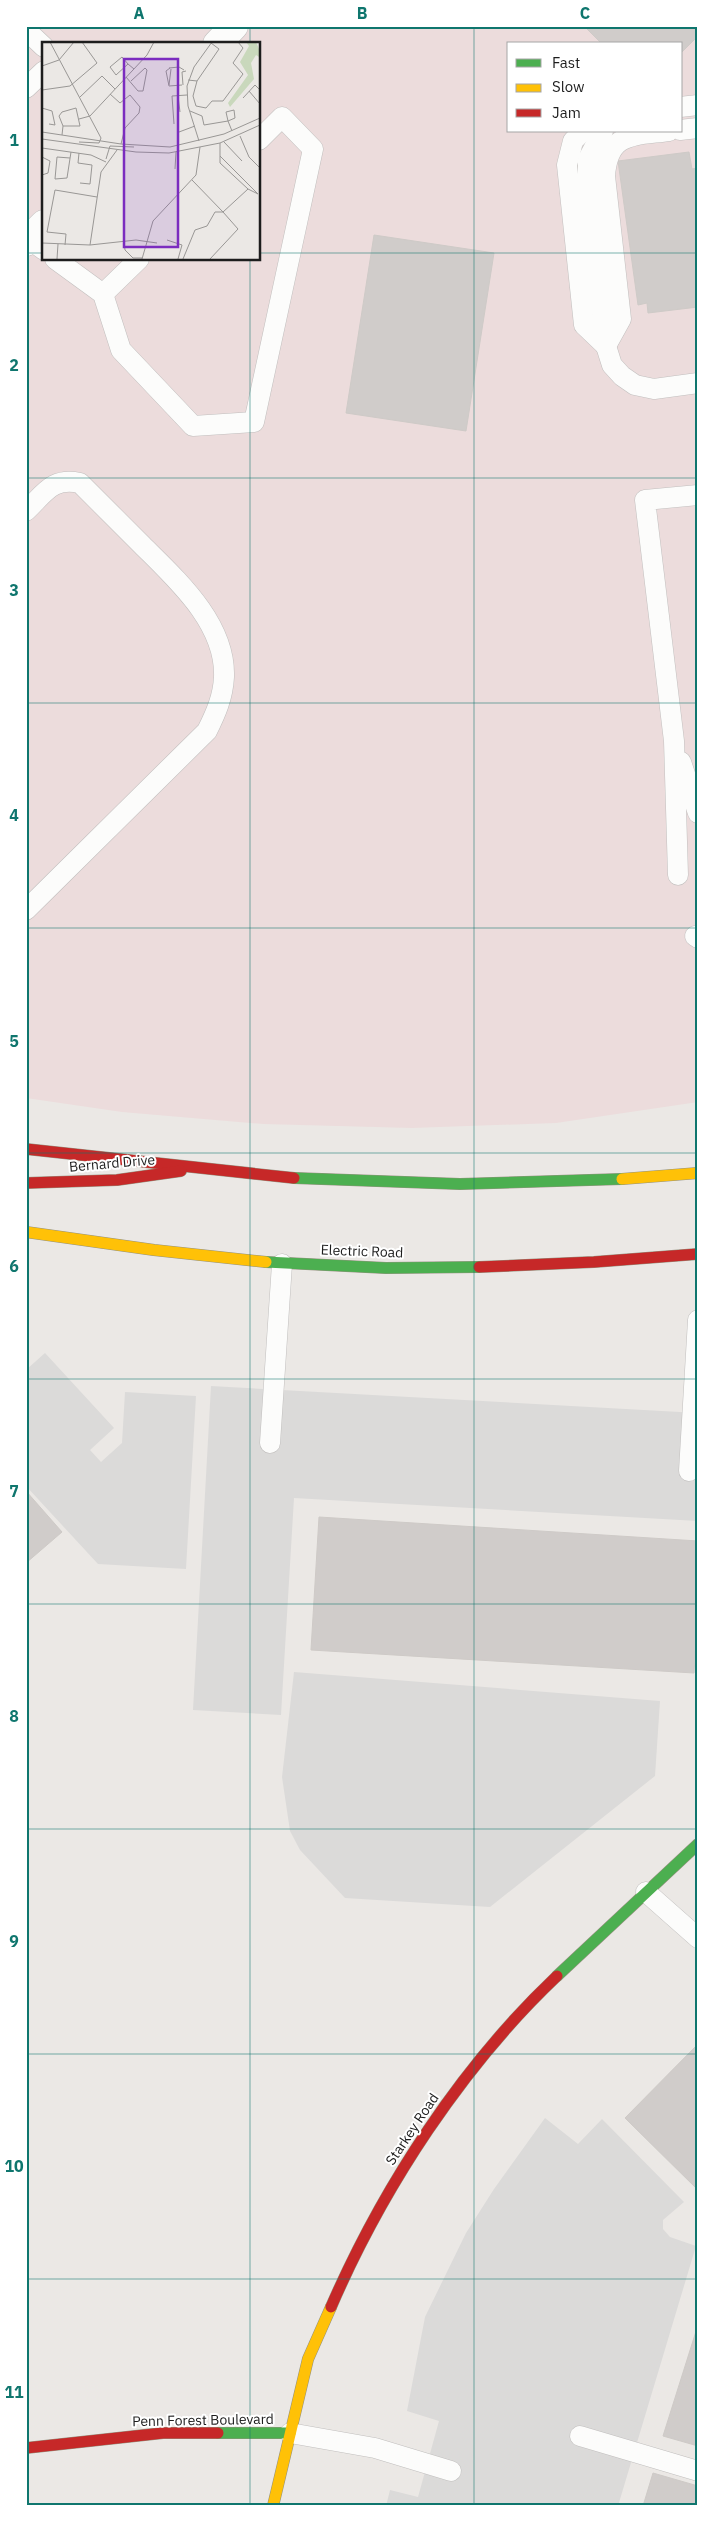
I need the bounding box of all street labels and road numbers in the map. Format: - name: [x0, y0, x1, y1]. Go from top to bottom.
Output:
- street label: Bernard Drive: [68, 1150, 156, 1176]
- street label: Electric Road: [320, 1241, 404, 1261]
- street label: Starkey Road: [381, 2090, 443, 2168]
- street label: Penn Forest Boulevard: [132, 2410, 274, 2430]

